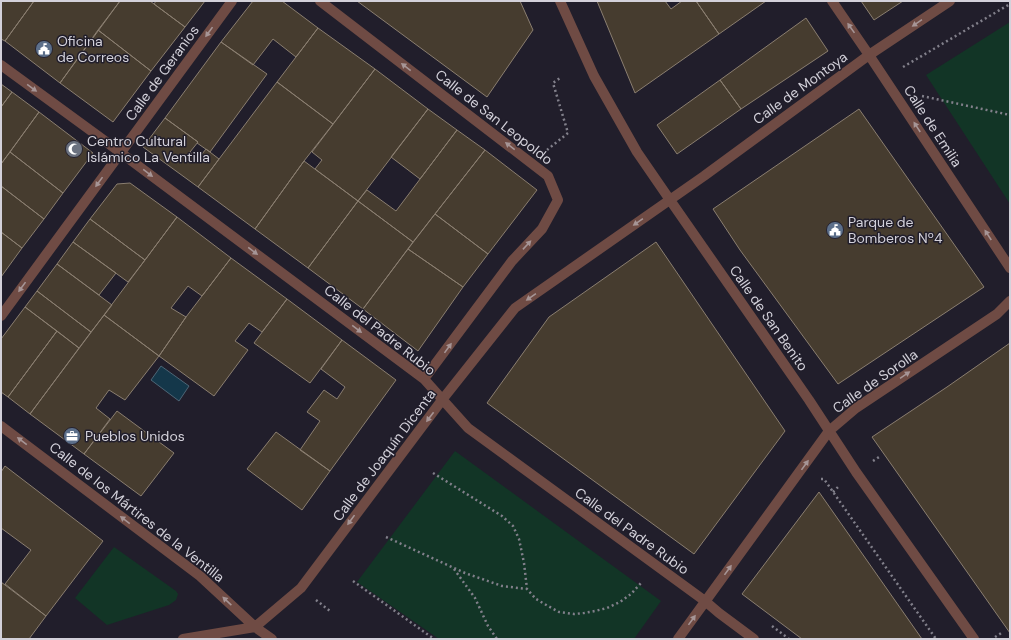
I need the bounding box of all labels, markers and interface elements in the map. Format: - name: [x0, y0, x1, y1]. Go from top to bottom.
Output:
- one-way arrow: [912, 19, 922, 27]
- street label: Calle de Geranios: [121, 22, 203, 124]
- one-way arrow: [847, 23, 855, 33]
- one-way arrow: [205, 27, 213, 38]
- place label: Oficina de Correos: [57, 32, 129, 66]
- public building icon: Oficina de Correos: [34, 39, 54, 59]
- street label: Calle de Montoya: [749, 48, 851, 128]
- one-way arrow: [401, 63, 412, 72]
- street label: Calle de San Leopoldo: [432, 66, 556, 168]
- street label: Calle de Emilia: [900, 82, 966, 170]
- one-way arrow: [27, 84, 38, 92]
- one-way arrow: [913, 121, 921, 132]
- place label: Centro Cultural Islámico La Ventilla: [87, 132, 210, 166]
- mosque icon: Centro Cultural Islámico La Ventilla: [64, 139, 84, 159]
- one-way arrow: [504, 142, 515, 151]
- one-way arrow: [143, 169, 154, 178]
- one-way arrow: [95, 177, 103, 188]
- place label: Parque de Bomberos Nº4: [848, 213, 943, 247]
- one-way arrow: [633, 218, 643, 226]
- public building icon: Parque de Bomberos Nº4: [825, 220, 845, 240]
- one-way arrow: [985, 229, 992, 241]
- one-way arrow: [522, 241, 531, 250]
- one-way arrow: [247, 247, 258, 255]
- street label: Calle de San Benito: [726, 262, 812, 374]
- street label: Calle del Padre Rubio: [321, 281, 439, 379]
- one-way arrow: [18, 282, 26, 293]
- one-way arrow: [526, 293, 536, 301]
- one-way arrow: [351, 325, 362, 333]
- one-way arrow: [443, 343, 452, 354]
- street label: Calle de Sorolla: [829, 345, 921, 417]
- one-way arrow: [900, 371, 910, 379]
- street label: Calle de Joaquín Dicenta: [328, 385, 440, 525]
- one-way arrow: [426, 411, 434, 422]
- office icon: Pueblos Unidos: [62, 426, 82, 446]
- place label: Pueblos Unidos: [85, 427, 185, 445]
- one-way arrow: [16, 437, 27, 445]
- street label: Calle de los Mártires de la Ventilla: [46, 438, 228, 586]
- one-way arrow: [801, 459, 809, 470]
- street label: Calle del Padre Rubio: [571, 484, 693, 578]
- one-way arrow: [120, 515, 131, 524]
- one-way arrow: [347, 515, 356, 526]
- one-way arrow: [724, 565, 732, 575]
- one-way arrow: [222, 596, 232, 605]
- one-way arrow: [688, 615, 696, 626]

